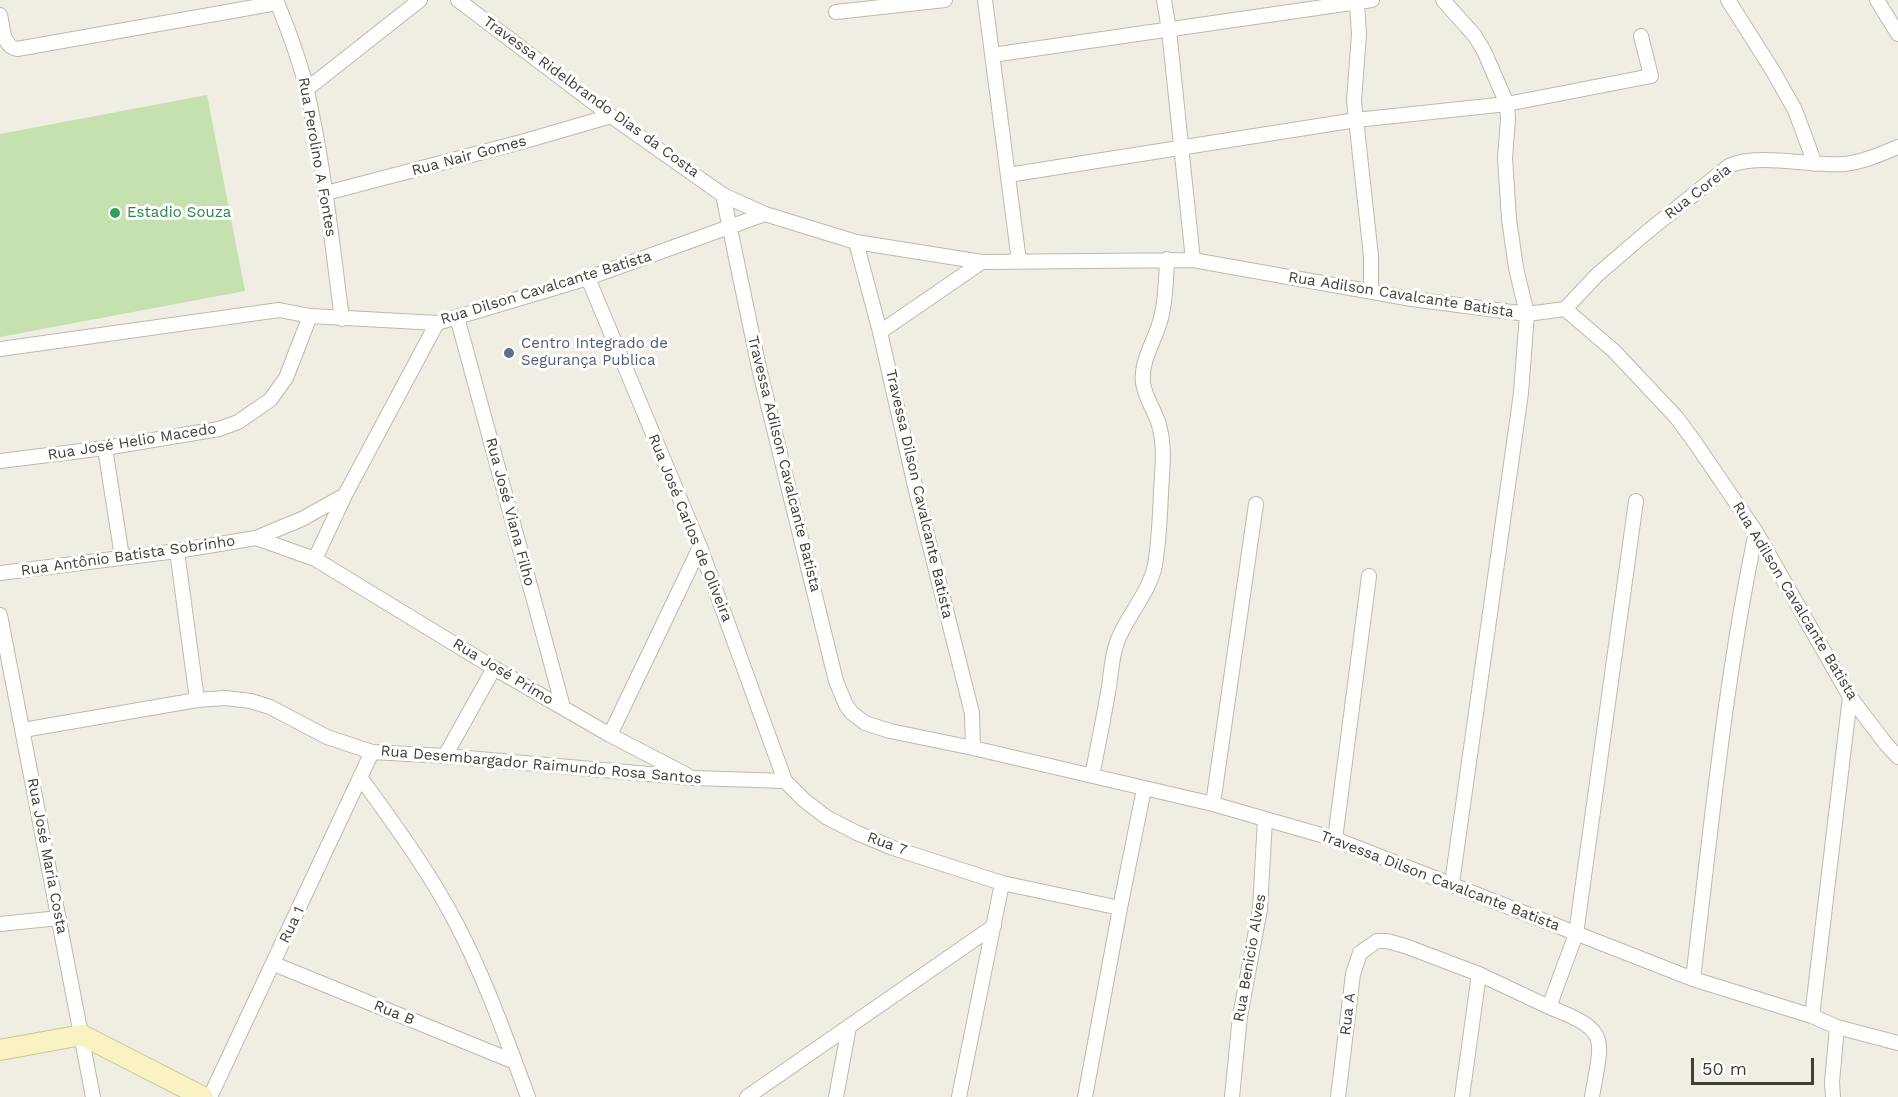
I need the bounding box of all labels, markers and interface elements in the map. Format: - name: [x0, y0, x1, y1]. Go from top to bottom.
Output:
- street label: Travessa Ridelbrando Dias da Costa: [480, 13, 702, 181]
- street label: Rua Perolino A Fontes: [294, 76, 340, 238]
- street label: Rua Nair Gomes: [410, 132, 528, 180]
- street label: Rua Coreia: [1661, 161, 1735, 223]
- place label: Estadio Souza: [127, 204, 231, 222]
- marker: Estadio Souza: [108, 206, 122, 220]
- street label: Rua Dilson Cavalcante Batista: [438, 247, 654, 329]
- street label: Rua Adilson Cavalcante Batista: [1287, 268, 1515, 322]
- street label: Travessa Adilson Cavalcante Batista: [743, 334, 825, 594]
- place label: Centro Integrado de Segurança Publica: [521, 335, 668, 370]
- marker: Centro Integrado de Segurança Publica: [502, 346, 516, 360]
- street label: Travessa Dilson Cavalcante Batista: [882, 368, 956, 620]
- street label: Rua José Helio Macedo: [46, 420, 218, 464]
- street label: Rua José Carlos de Oliveira: [644, 431, 736, 625]
- street label: Rua José Viana Filho: [482, 436, 538, 588]
- street label: Rua Adilson Cavalcante Batista: [1729, 499, 1861, 703]
- street label: Rua Antônio Batista Sobrinho: [20, 532, 236, 580]
- street label: Rua José Primo: [449, 635, 557, 709]
- street label: Rua Desembargador Raimundo Rosa Santos: [380, 742, 702, 788]
- street label: Rua José Maria Costa: [23, 776, 71, 936]
- street label: Travessa Dilson Cavalcante Batista: [1318, 827, 1562, 935]
- street label: Rua 7: [865, 829, 909, 859]
- street label: Rua Benicio Alves: [1230, 893, 1270, 1023]
- street label: Rua 1: [276, 904, 308, 946]
- street label: Rua A: [1336, 992, 1360, 1036]
- street label: Rua B: [371, 997, 417, 1029]
- scale bar: [1694, 1046, 1817, 1084]
- text: 50 m: [1702, 1058, 1747, 1079]

